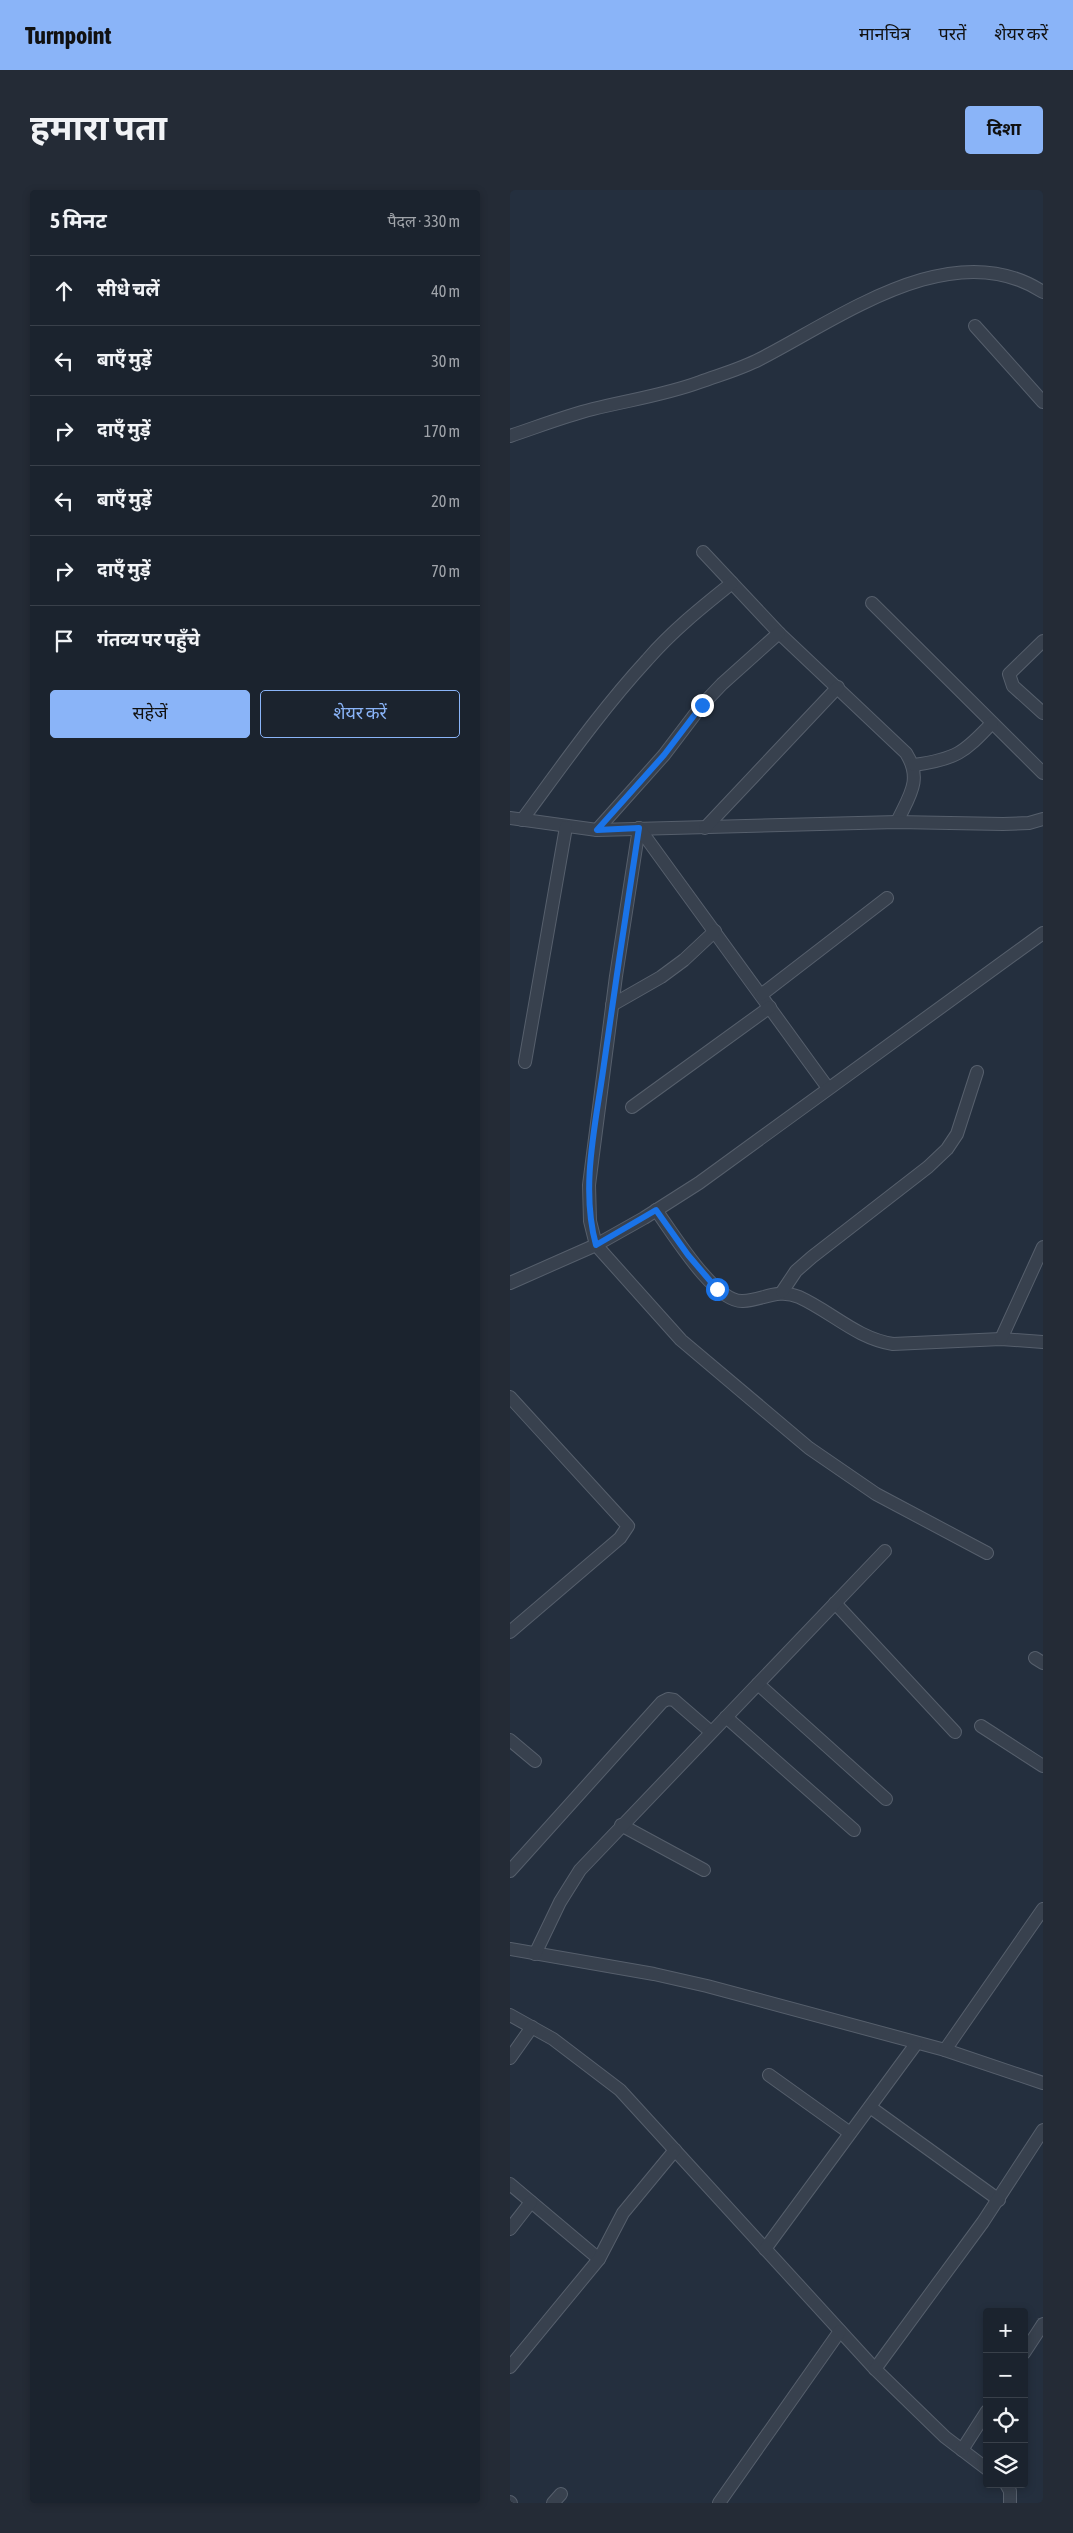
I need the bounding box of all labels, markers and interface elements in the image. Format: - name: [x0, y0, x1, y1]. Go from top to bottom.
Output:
- text: Turnpoint: [25, 22, 111, 49]
- text: मानचित्र: [859, 23, 910, 44]
- text: परतें: [938, 23, 966, 44]
- text: शेयर करें: [994, 23, 1048, 44]
- button: दिशा: [965, 106, 1043, 154]
- text: हमारा पता: [30, 107, 167, 147]
- text: 5 मिनट: [50, 208, 107, 232]
- text: पैदल · 330 m: [387, 212, 460, 230]
- icon: ahead: [50, 277, 78, 305]
- text: सीधे चलें: [97, 278, 160, 300]
- text: 40 m: [431, 282, 460, 300]
- icon: left: [50, 347, 78, 375]
- text: बाएँ मुड़ें: [97, 348, 152, 370]
- text: 30 m: [431, 352, 460, 370]
- icon: right: [50, 417, 78, 445]
- text: दाएँ मुड़ें: [97, 418, 151, 440]
- text: 170 m: [424, 422, 460, 440]
- icon: left: [50, 487, 78, 515]
- text: बाएँ मुड़ें: [97, 488, 152, 510]
- text: 20 m: [431, 492, 460, 510]
- icon: right: [50, 557, 78, 585]
- text: दाएँ मुड़ें: [97, 558, 151, 580]
- text: 70 m: [431, 562, 460, 580]
- icon: arrive: [50, 627, 78, 655]
- text: गंतव्य पर पहुँचे: [97, 628, 200, 650]
- button: सहेजें: [50, 690, 250, 738]
- button: शेयर करें: [260, 690, 460, 738]
- route end: [691, 694, 714, 717]
- route start: [706, 1278, 729, 1301]
- map controls: [983, 2308, 1028, 2488]
- button: +: [983, 2308, 1028, 2353]
- button: −: [983, 2353, 1028, 2398]
- button: locate: [983, 2398, 1028, 2443]
- button: layers: [983, 2443, 1028, 2488]

